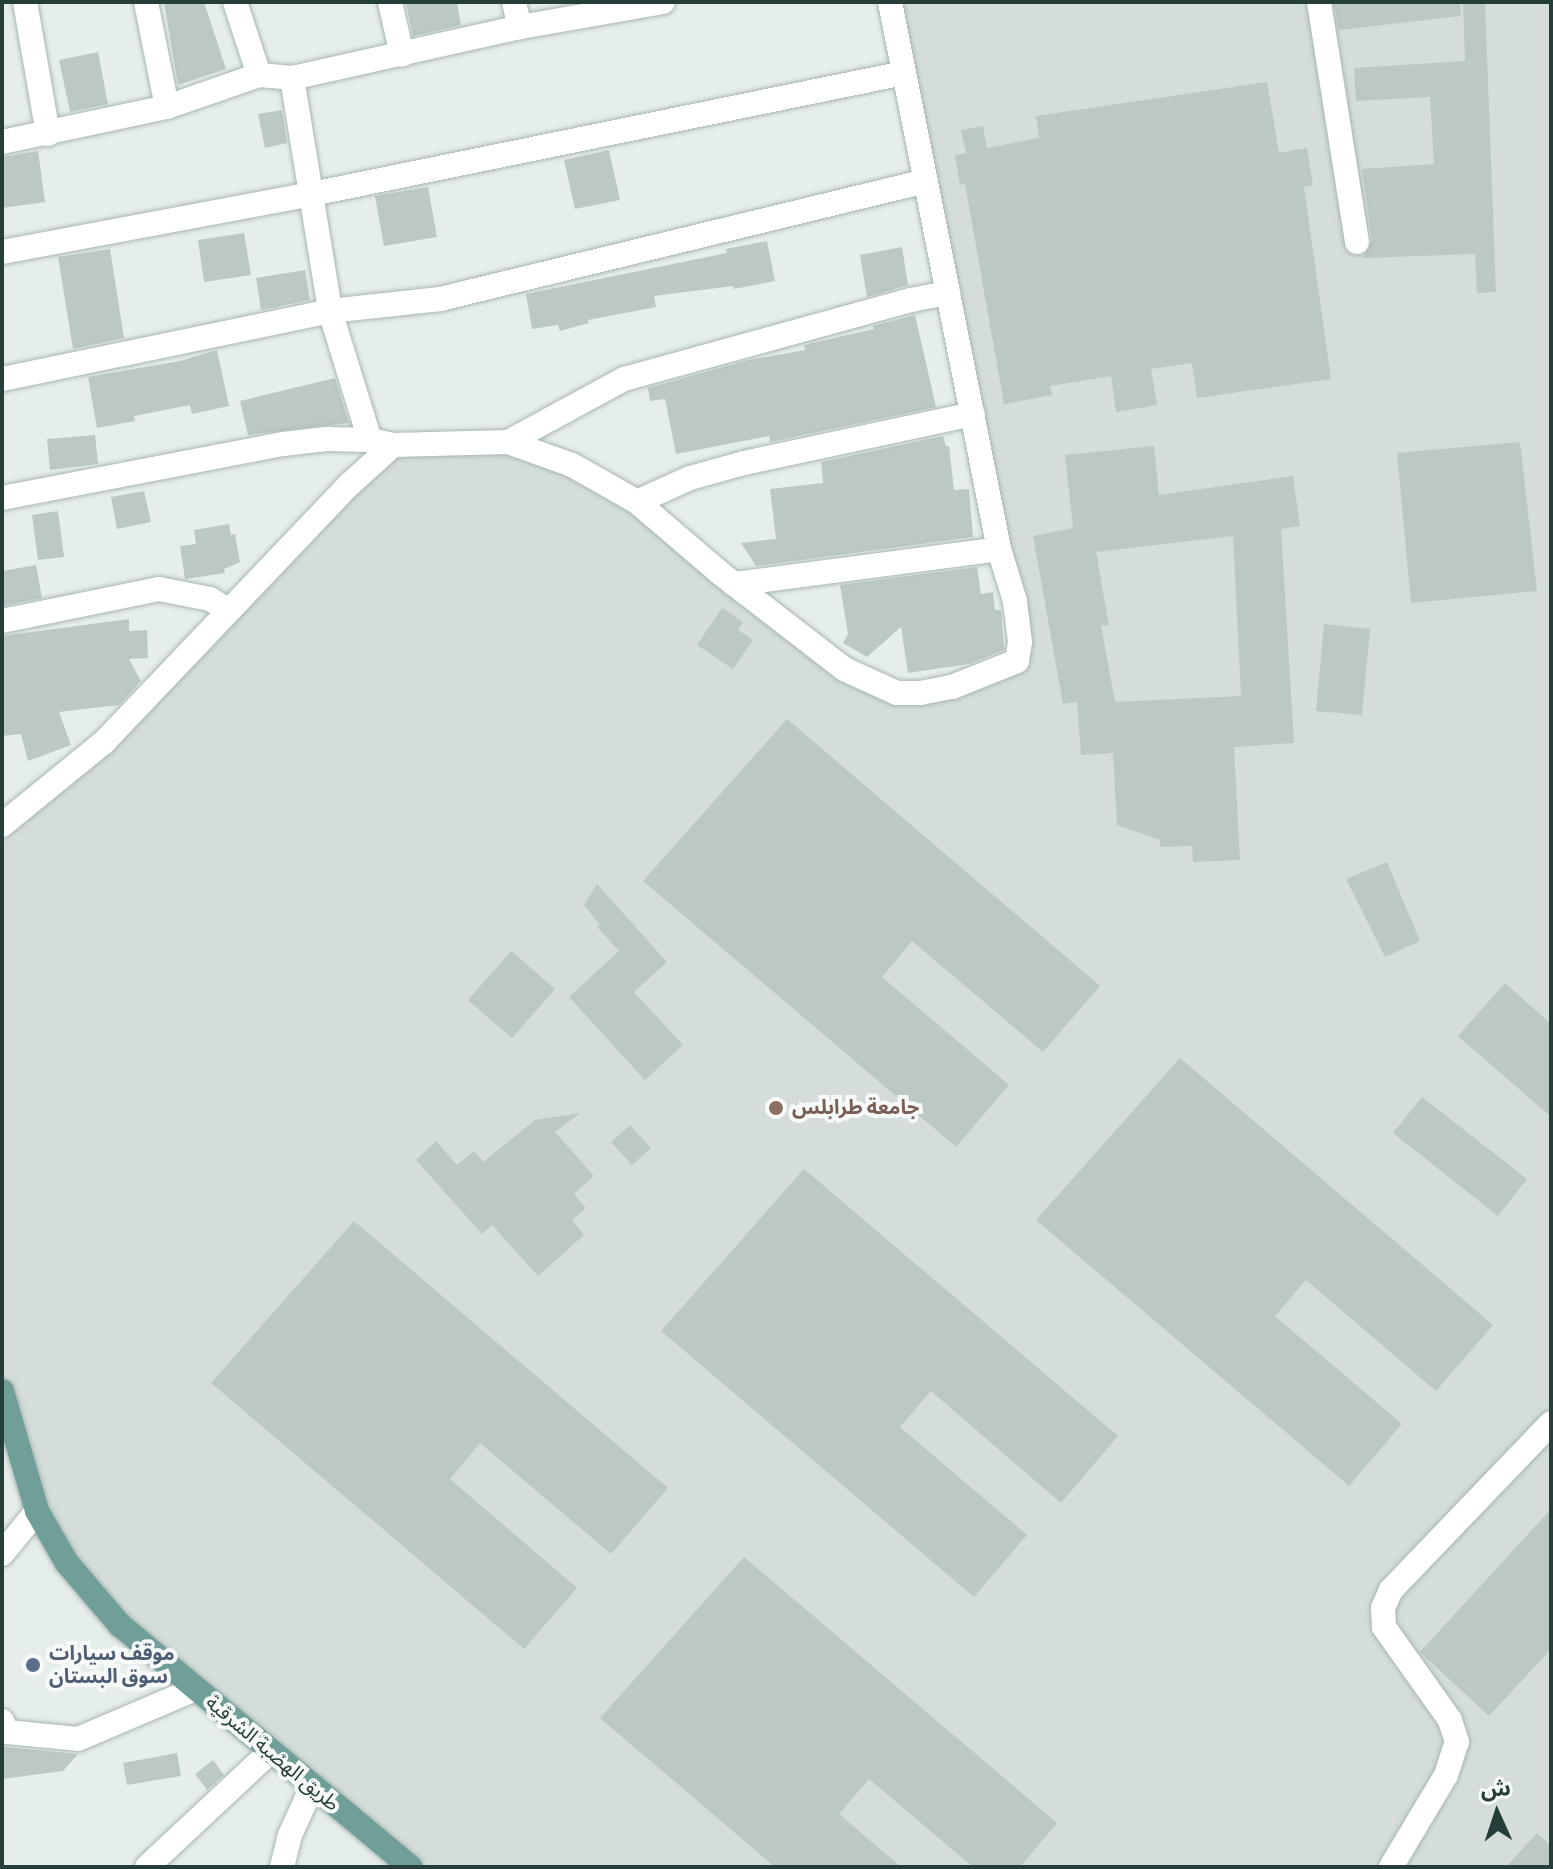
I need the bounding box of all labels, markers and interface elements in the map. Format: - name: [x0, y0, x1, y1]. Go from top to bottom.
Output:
- place label: جامعة طرابلس: [792, 1096, 919, 1120]
- marker: جامعة طرابلس: [767, 1099, 785, 1117]
- place label: موقف سيارات سوق البستان: [49, 1642, 175, 1689]
- marker: موقف سيارات سوق البستان: [24, 1656, 42, 1674]
- street label: طريق الهضبة الشرقية: [200, 1691, 344, 1817]
- text: ش: [1480, 1772, 1512, 1806]
- north arrow: [1457, 1773, 1537, 1853]

